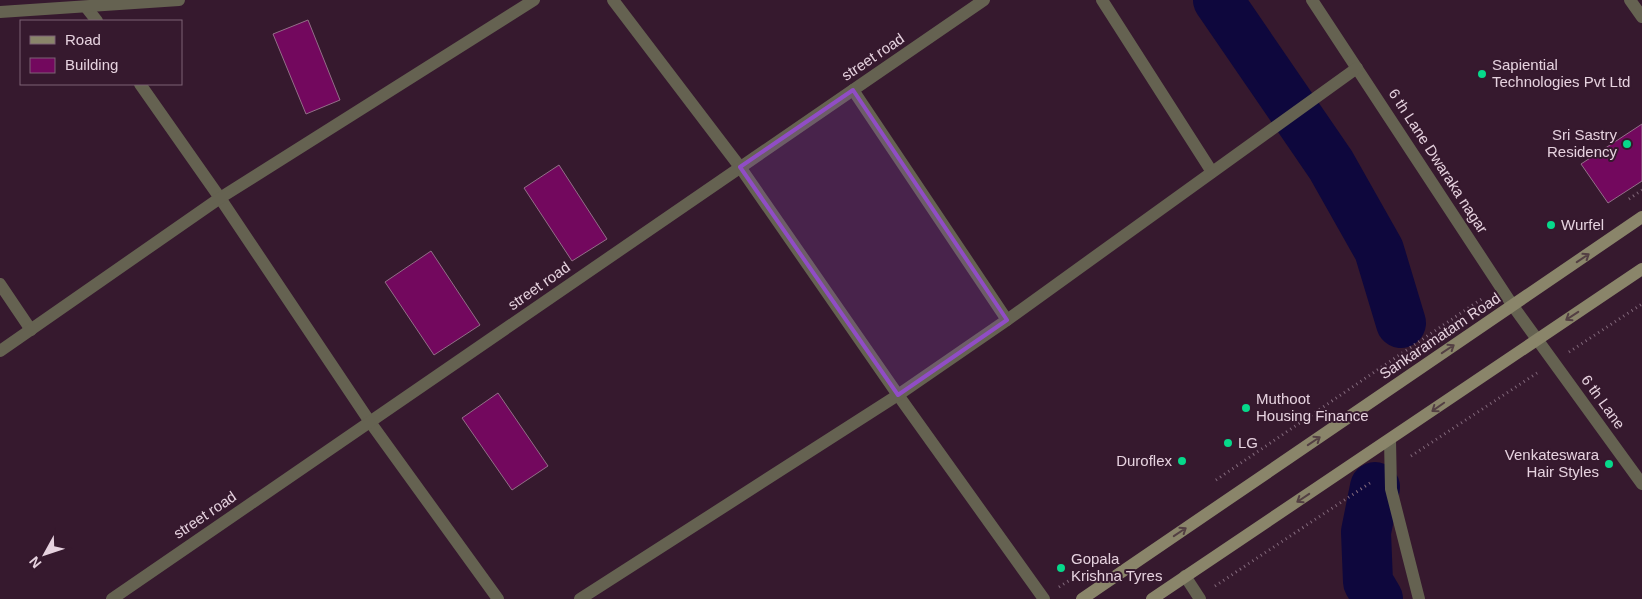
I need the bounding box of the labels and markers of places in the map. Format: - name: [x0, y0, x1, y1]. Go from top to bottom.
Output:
- place label: Sapiential Technologies Pvt Ltd: [1492, 56, 1630, 90]
- marker: Sapiential Technologies Pvt Ltd: [1476, 68, 1488, 80]
- place label: Sri Sastry Residency: [1547, 126, 1617, 160]
- marker: Sri Sastry Residency: [1621, 138, 1633, 150]
- place label: Wurfel: [1561, 216, 1604, 233]
- marker: Wurfel: [1545, 219, 1557, 231]
- place label: Muthoot Housing Finance: [1256, 390, 1369, 424]
- marker: Muthoot Housing Finance: [1240, 402, 1252, 414]
- place label: LG: [1238, 434, 1258, 451]
- marker: LG: [1222, 437, 1234, 449]
- place label: Venkateswara Hair Styles: [1505, 446, 1600, 480]
- place label: Duroflex: [1116, 452, 1172, 469]
- marker: Duroflex: [1176, 455, 1188, 467]
- marker: Venkateswara Hair Styles: [1603, 458, 1615, 470]
- place label: Gopala Krishna Tyres: [1071, 550, 1162, 584]
- marker: Gopala Krishna Tyres: [1055, 562, 1067, 574]

